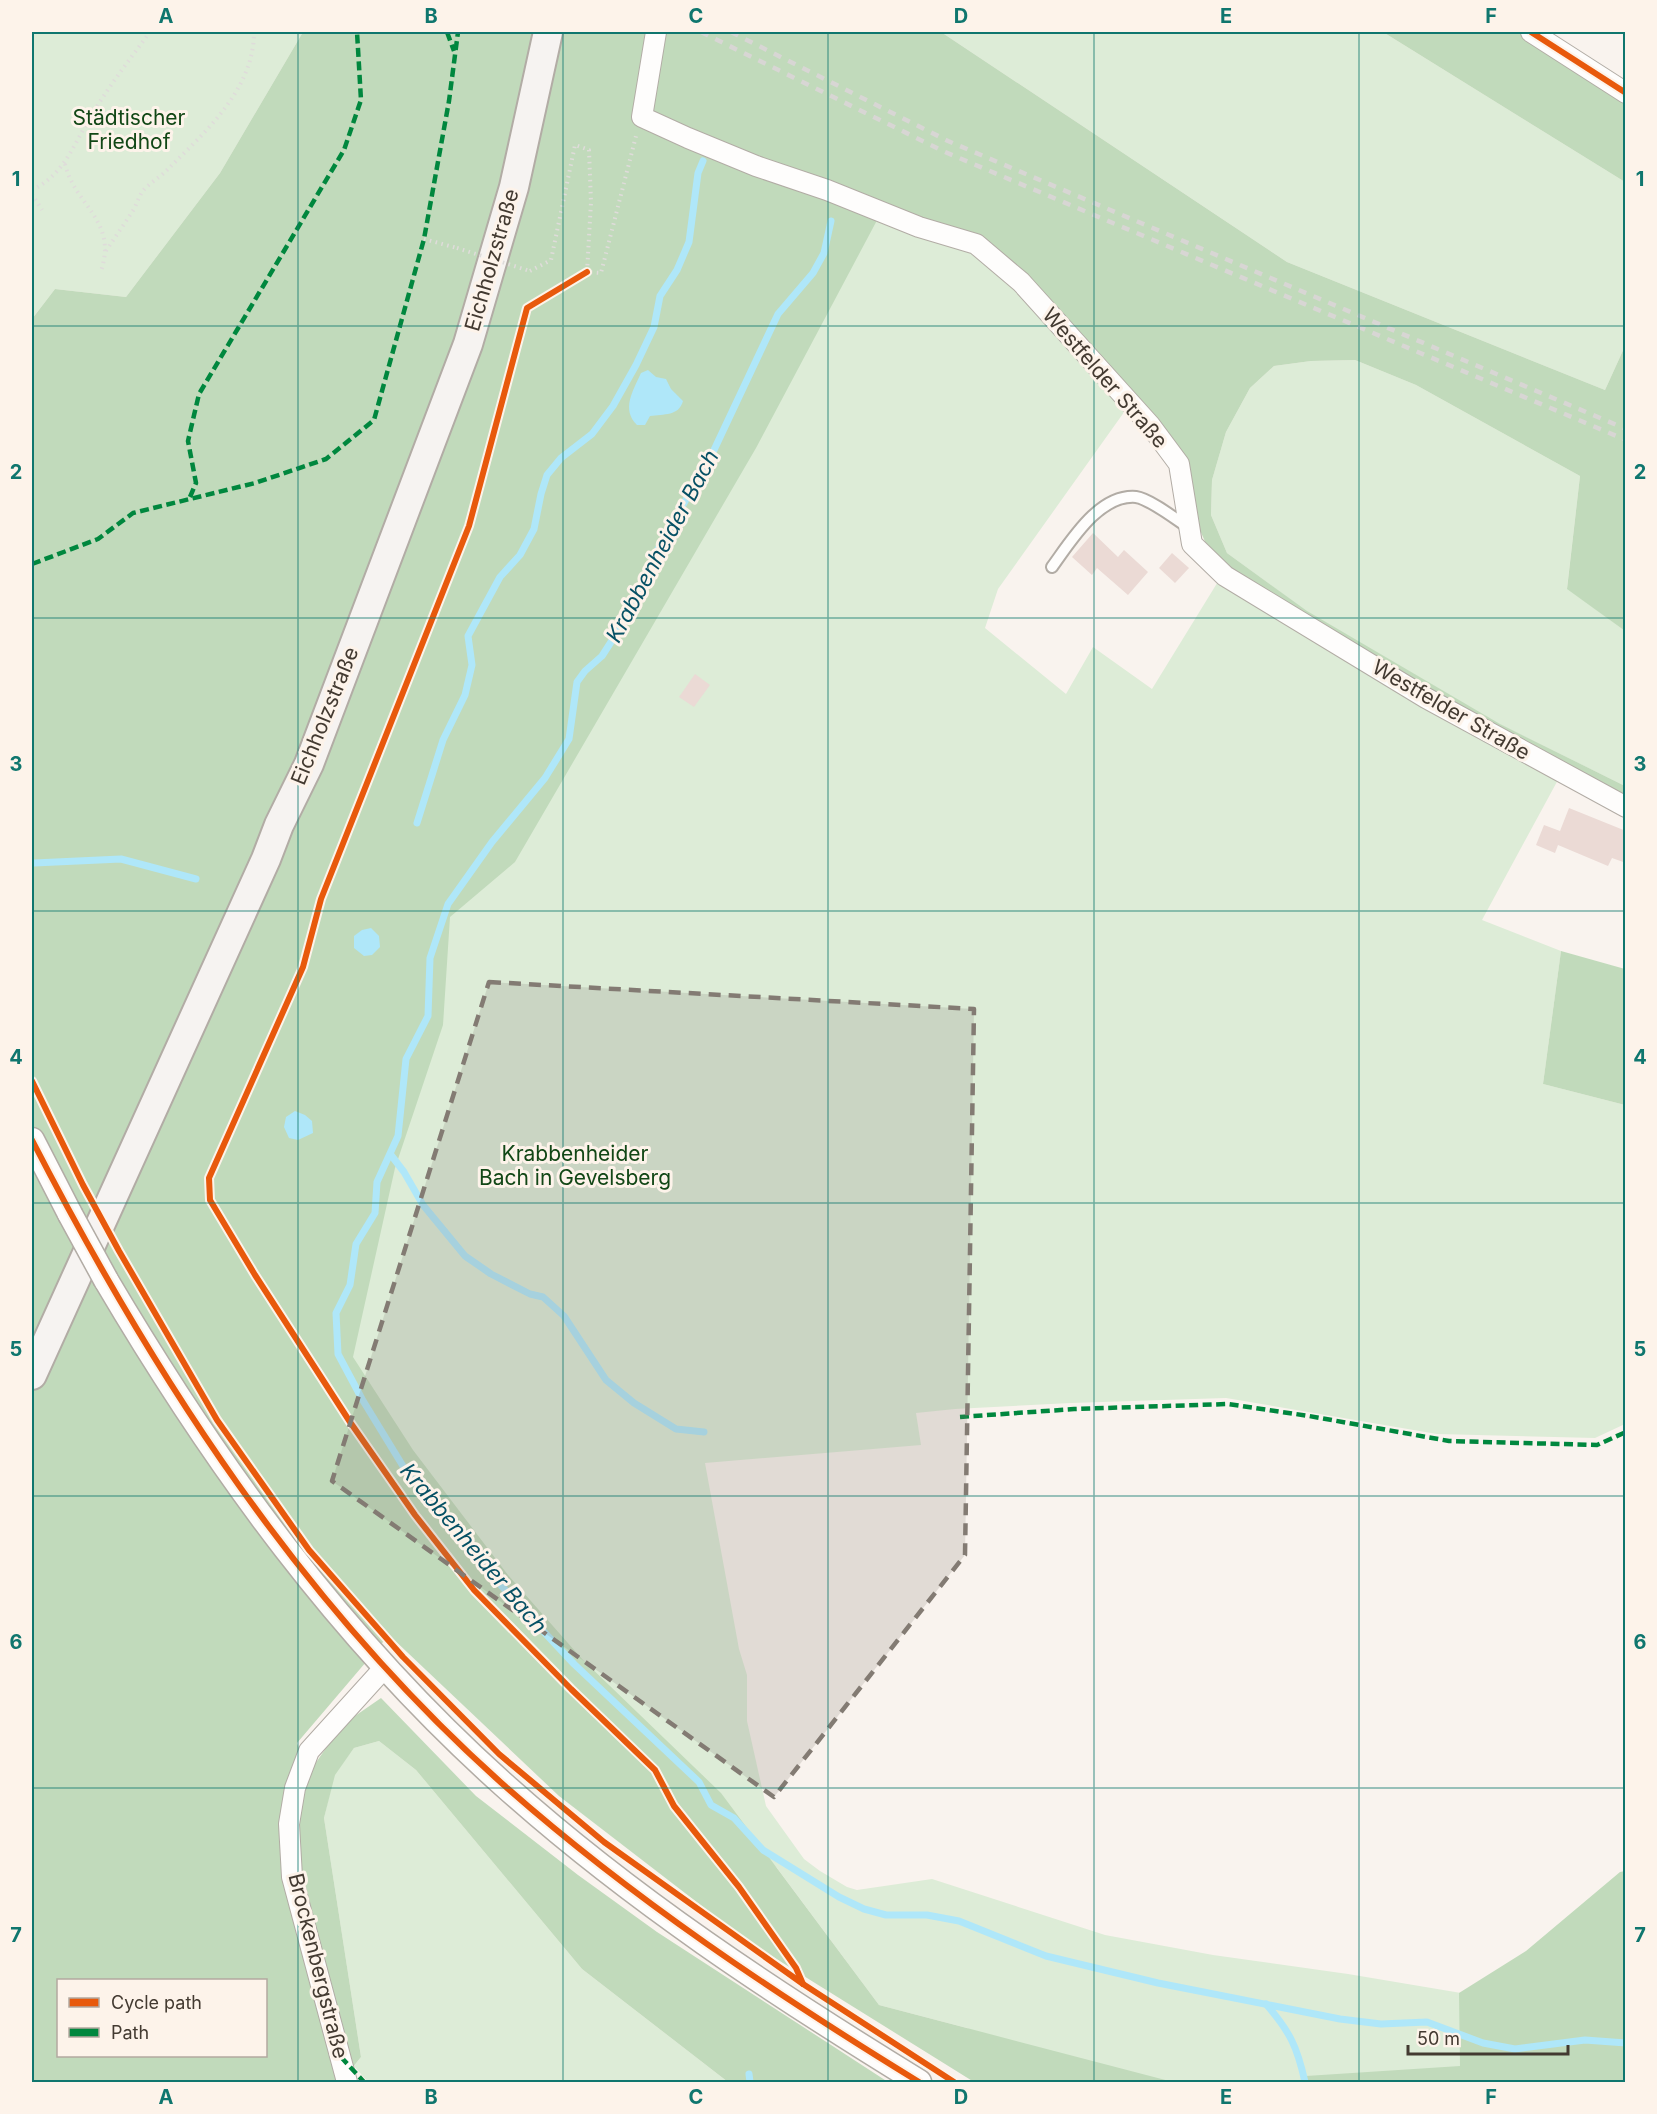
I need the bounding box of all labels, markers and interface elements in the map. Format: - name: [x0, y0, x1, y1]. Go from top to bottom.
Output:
- text: A: [159, 4, 174, 28]
- text: B: [424, 4, 438, 28]
- text: C: [689, 4, 703, 28]
- text: D: [954, 4, 968, 28]
- text: E: [1220, 4, 1232, 28]
- text: F: [1485, 4, 1497, 28]
- park label: Städtischer Friedhof: [72, 105, 186, 154]
- text: 1: [12, 167, 20, 191]
- text: 1: [1636, 167, 1644, 191]
- street label: Eichholzstraße: [459, 186, 524, 334]
- street label: Westfelder Straße: [1038, 302, 1173, 453]
- water label: Krabbenheider Bach: [600, 445, 724, 647]
- text: 2: [10, 460, 22, 484]
- text: 2: [1634, 460, 1646, 484]
- street label: Eichholzstraße: [285, 643, 364, 788]
- street label: Westfelder Straße: [1368, 654, 1535, 765]
- text: 3: [10, 752, 22, 776]
- text: 3: [1634, 752, 1646, 776]
- text: 4: [9, 1045, 23, 1069]
- text: 4: [1633, 1045, 1647, 1069]
- park label: Krabbenheider Bach in Gevelsberg: [479, 1141, 671, 1190]
- text: 5: [10, 1337, 22, 1361]
- text: 5: [1634, 1337, 1646, 1361]
- water label: Krabbenheider Bach: [395, 1458, 553, 1638]
- text: 6: [10, 1630, 23, 1654]
- text: 6: [1634, 1630, 1647, 1654]
- street label: Brockenbergstraße: [283, 1871, 354, 2061]
- text: 7: [10, 1923, 22, 1947]
- text: 7: [1634, 1923, 1646, 1947]
- legend: [57, 1979, 267, 2057]
- text: Cycle path: [111, 1992, 202, 2013]
- scale bar: [1408, 2018, 1568, 2056]
- text: Path: [111, 2022, 149, 2043]
- text: 50 m: [1417, 2028, 1460, 2049]
- text: A: [159, 2085, 174, 2109]
- text: B: [424, 2085, 438, 2109]
- text: C: [689, 2085, 703, 2109]
- text: D: [954, 2085, 968, 2109]
- text: E: [1220, 2085, 1232, 2109]
- text: F: [1485, 2085, 1497, 2109]

